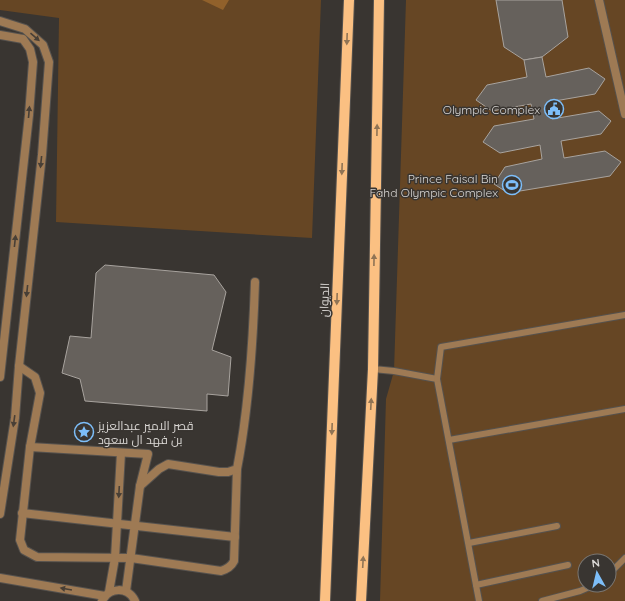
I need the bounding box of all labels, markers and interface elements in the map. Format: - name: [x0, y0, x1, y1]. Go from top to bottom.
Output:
- one-way arrow: [29, 33, 40, 42]
- one-way arrow: [344, 33, 351, 45]
- public building icon: Olympic Complex: [543, 98, 565, 120]
- place label: Olympic Complex: [443, 102, 540, 117]
- one-way arrow: [25, 106, 32, 118]
- one-way arrow: [373, 124, 380, 136]
- one-way arrow: [38, 156, 44, 168]
- one-way arrow: [339, 163, 346, 175]
- place label: Prince Faisal Bin Fahd Olympic Complex: [370, 171, 498, 200]
- sports icon: Prince Faisal Bin Fahd Olympic Complex: [501, 174, 523, 196]
- one-way arrow: [12, 235, 18, 247]
- one-way arrow: [371, 254, 378, 266]
- street label: الديوان: [316, 283, 332, 317]
- one-way arrow: [24, 285, 30, 297]
- one-way arrow: [334, 293, 341, 305]
- one-way arrow: [368, 397, 374, 410]
- one-way arrow: [11, 415, 17, 427]
- place label: قصر الامير عبدالعزيز بن فهد ال سعود: [97, 418, 194, 447]
- place icon: قصر الامير عبدالعزيز بن فهد ال سعود: [73, 421, 95, 443]
- one-way arrow: [329, 423, 335, 436]
- one-way arrow: [116, 486, 122, 499]
- north arrow: [577, 553, 617, 593]
- one-way arrow: [360, 555, 366, 568]
- text: N: [591, 556, 601, 571]
- one-way arrow: [60, 586, 72, 592]

